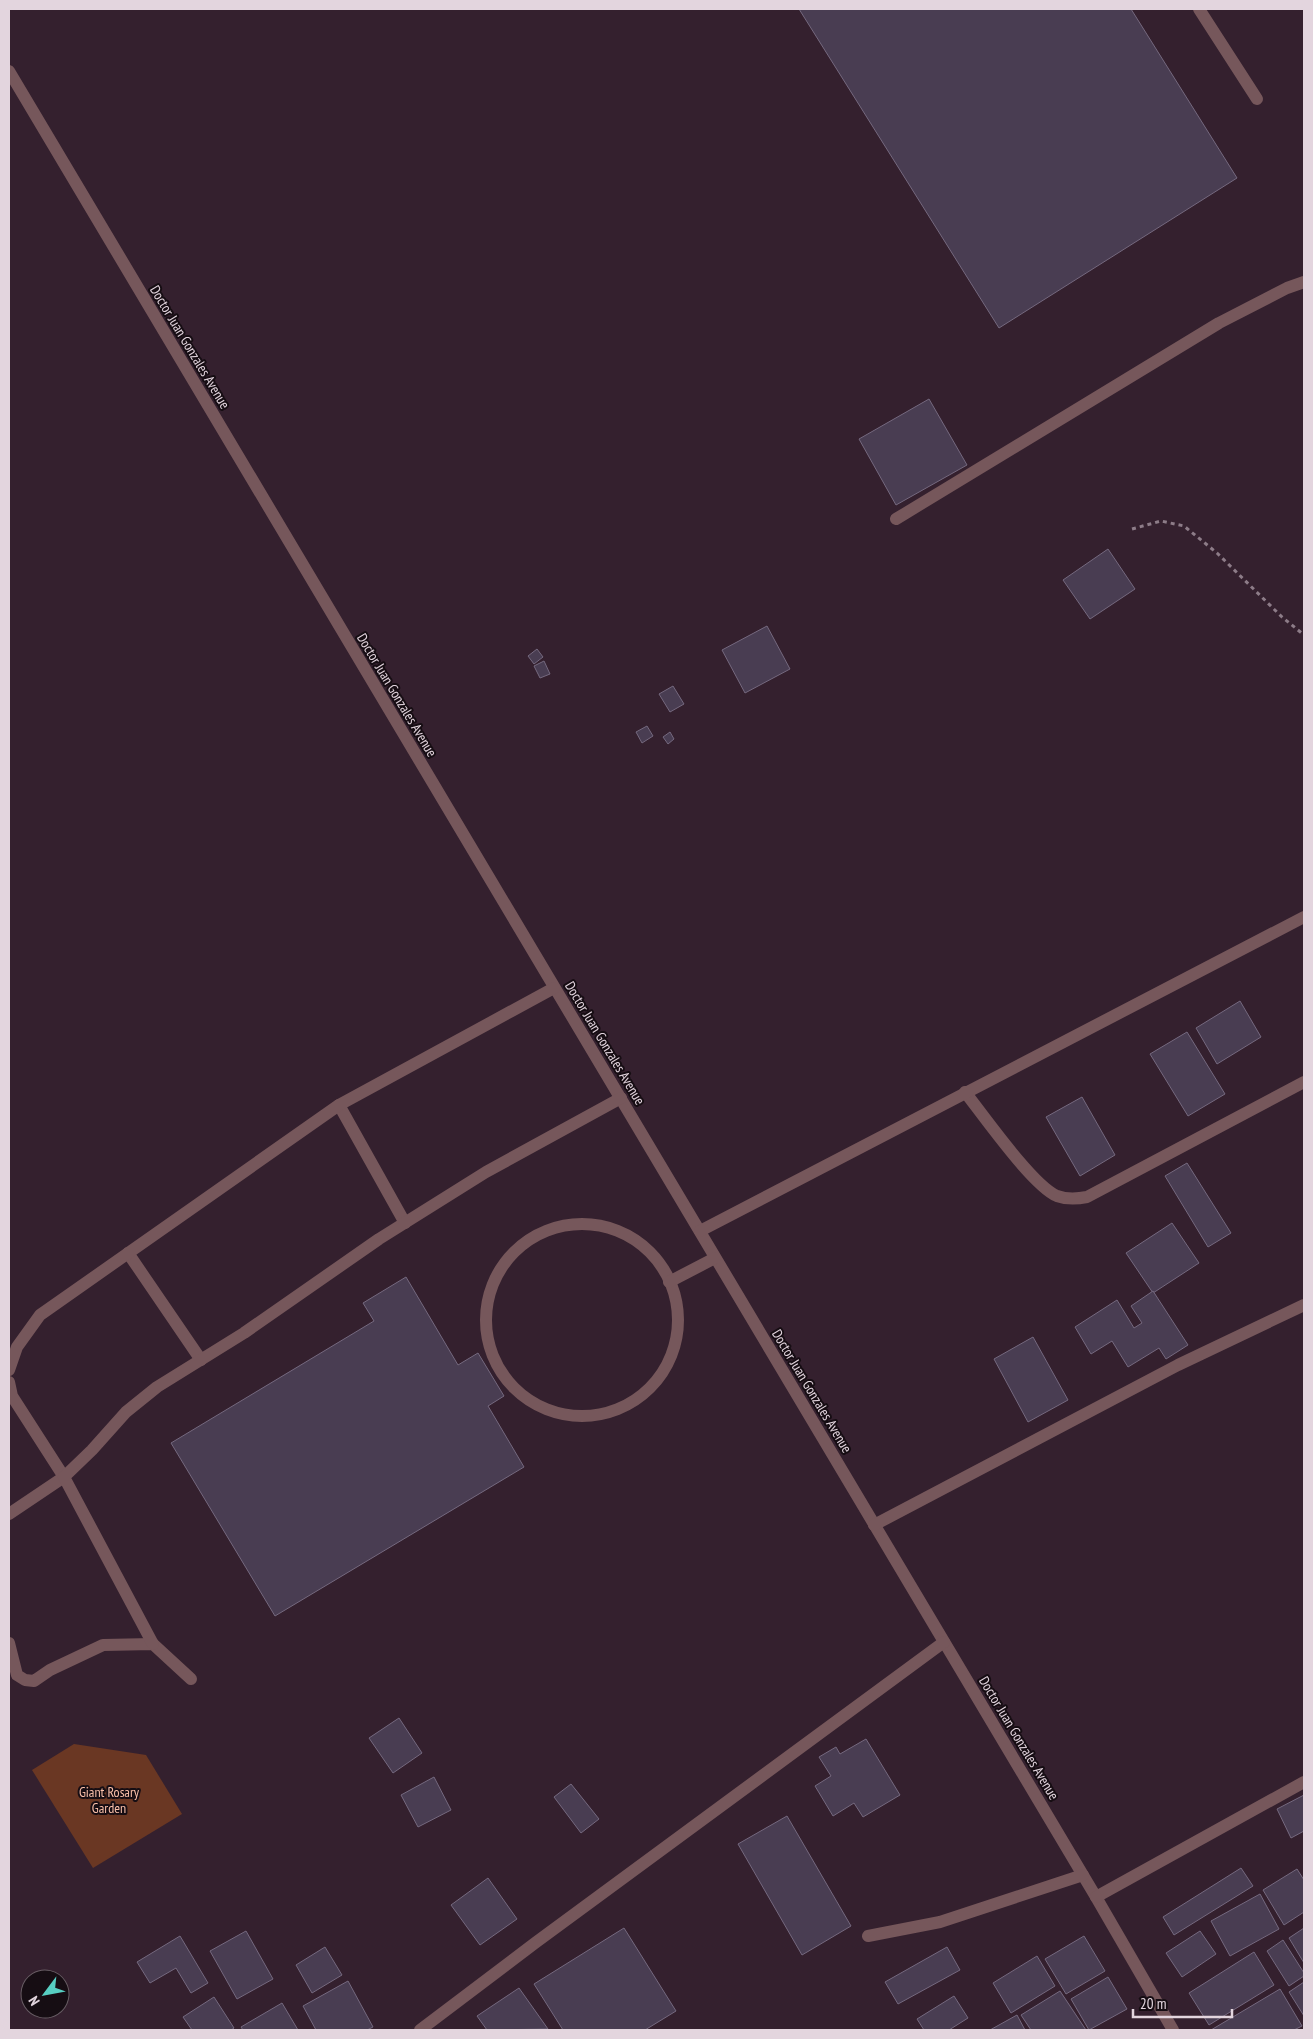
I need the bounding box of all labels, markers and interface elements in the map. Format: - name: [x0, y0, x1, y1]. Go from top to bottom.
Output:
- street label: Doctor Juan Gonzales Avenue: [146, 282, 234, 412]
- street label: Doctor Juan Gonzales Avenue: [353, 630, 441, 760]
- street label: Doctor Juan Gonzales Avenue: [561, 978, 649, 1108]
- street label: Doctor Juan Gonzales Avenue: [768, 1326, 856, 1456]
- street label: Doctor Juan Gonzales Avenue: [975, 1673, 1063, 1803]
- park label: Giant Rosary Garden: [79, 1783, 140, 1817]
- north arrow: [20, 1969, 70, 2019]
- scale bar: [1133, 1986, 1232, 2018]
- text: N: [24, 1993, 44, 2009]
- text: 20 m: [1140, 1994, 1166, 2013]

